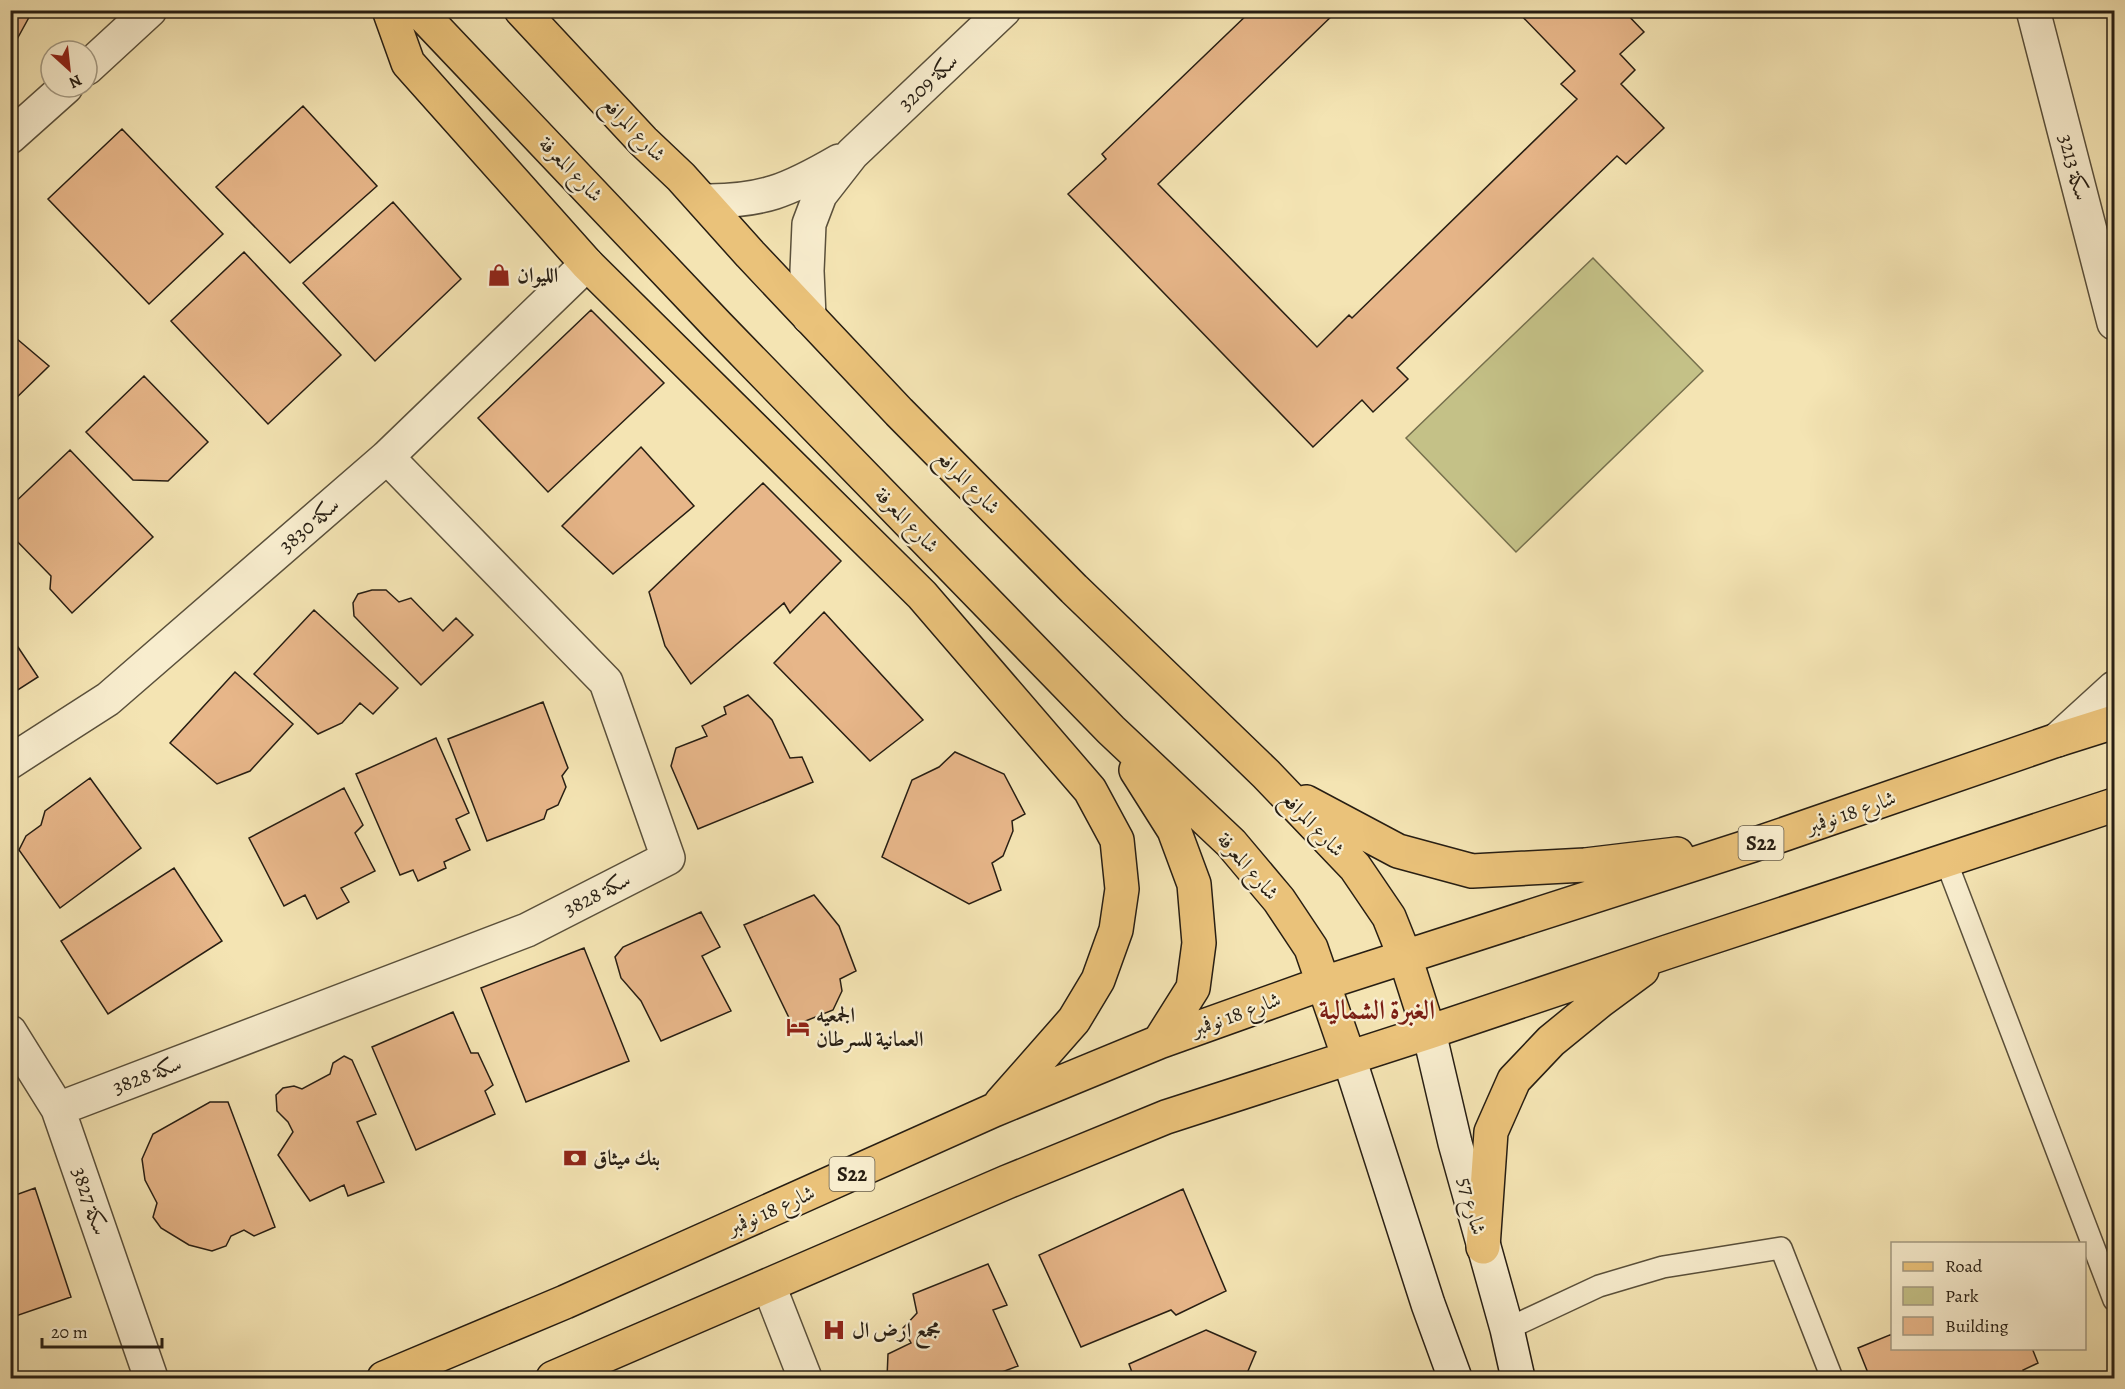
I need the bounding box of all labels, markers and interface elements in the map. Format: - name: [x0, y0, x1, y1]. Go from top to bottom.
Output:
- north arrow: [39, 39, 99, 99]
- street label: سكة 3209: [892, 47, 964, 117]
- text: N: [65, 69, 86, 94]
- street label: شارع المرافع: [592, 90, 672, 171]
- street label: شارع المعرفة: [530, 130, 609, 211]
- street label: سكة 3213: [2052, 131, 2096, 203]
- place label: الليوان: [517, 261, 558, 289]
- shop icon: الليوان: [486, 262, 512, 288]
- street label: شارع المرافع: [926, 443, 1007, 524]
- street label: شارع المعرفة: [866, 481, 945, 562]
- street label: سكة 3830: [273, 491, 345, 559]
- street label: شارع 18 نوفمبر: [1801, 784, 1901, 845]
- street label: شارع المرافع: [1271, 785, 1351, 866]
- street label: شارع المعرفة: [1208, 826, 1285, 909]
- road number: S22: [1738, 826, 1784, 860]
- street label: سكة 3828: [559, 865, 635, 923]
- street label: شارع 18 نوفمبر: [1186, 985, 1286, 1048]
- district label: الغبرة الشمالية: [1319, 992, 1435, 1028]
- place label: الجمعيه العمانية للسرطان: [816, 1001, 924, 1053]
- hotel icon: الجمعيه العمانية للسرطان: [785, 1014, 811, 1040]
- street label: سكة 3828: [108, 1049, 186, 1101]
- place label: بنك ميثاق: [593, 1144, 660, 1172]
- bank icon: بنك ميثاق: [562, 1145, 588, 1171]
- road number: S22: [830, 1157, 874, 1191]
- street label: سكة 3827: [65, 1163, 115, 1239]
- street label: شارع 57: [1447, 1174, 1493, 1239]
- street label: شارع 18 نوفمبر: [721, 1178, 821, 1246]
- legend: [1891, 1242, 2086, 1350]
- text: Road: [1945, 1254, 1983, 1278]
- text: Park: [1945, 1284, 1979, 1308]
- scale bar: [42, 1311, 162, 1349]
- text: Building: [1945, 1314, 2009, 1338]
- place label: مجمع ارض ال: [852, 1316, 941, 1349]
- hospital icon: مجمع ارض ال: [821, 1317, 847, 1343]
- text: 20 m: [51, 1320, 88, 1344]

